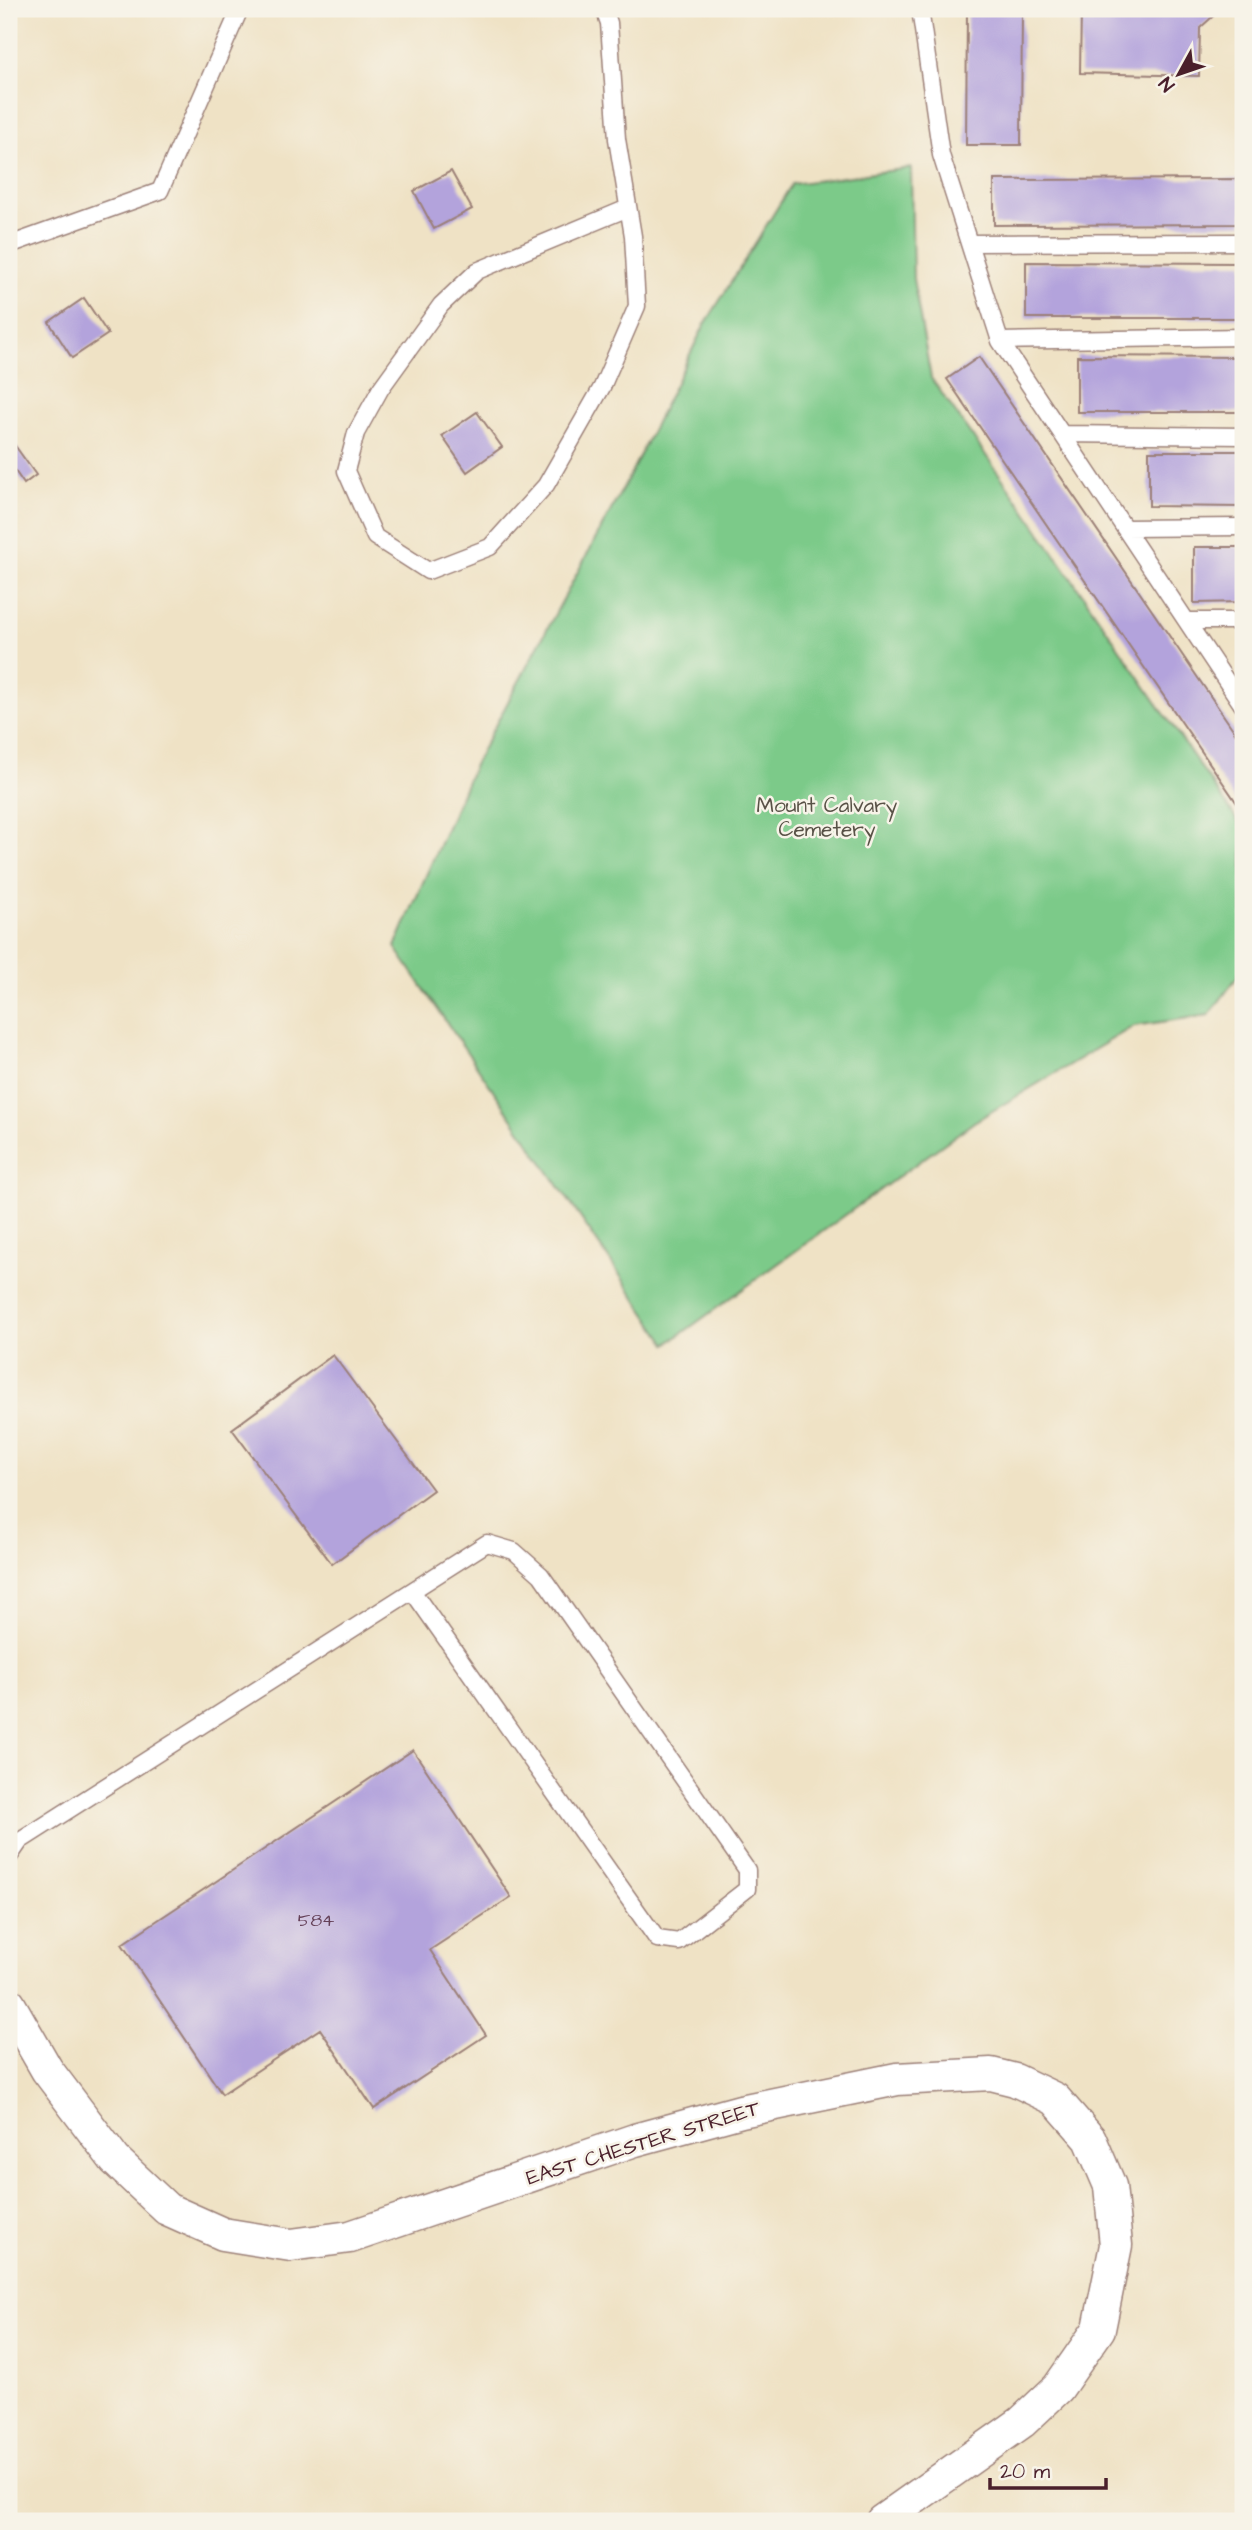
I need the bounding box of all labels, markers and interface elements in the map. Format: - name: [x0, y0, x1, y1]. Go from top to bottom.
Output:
- north arrow: [1144, 38, 1214, 108]
- text: N: [1153, 71, 1181, 97]
- park label: Mount Calvary Cemetery: [757, 791, 898, 846]
- house number: 584: [298, 1908, 334, 1933]
- street label: EAST CHESTER STREET: [523, 2093, 764, 2192]
- scale bar: [990, 2446, 1105, 2490]
- text: 20 m: [1000, 2457, 1051, 2486]

